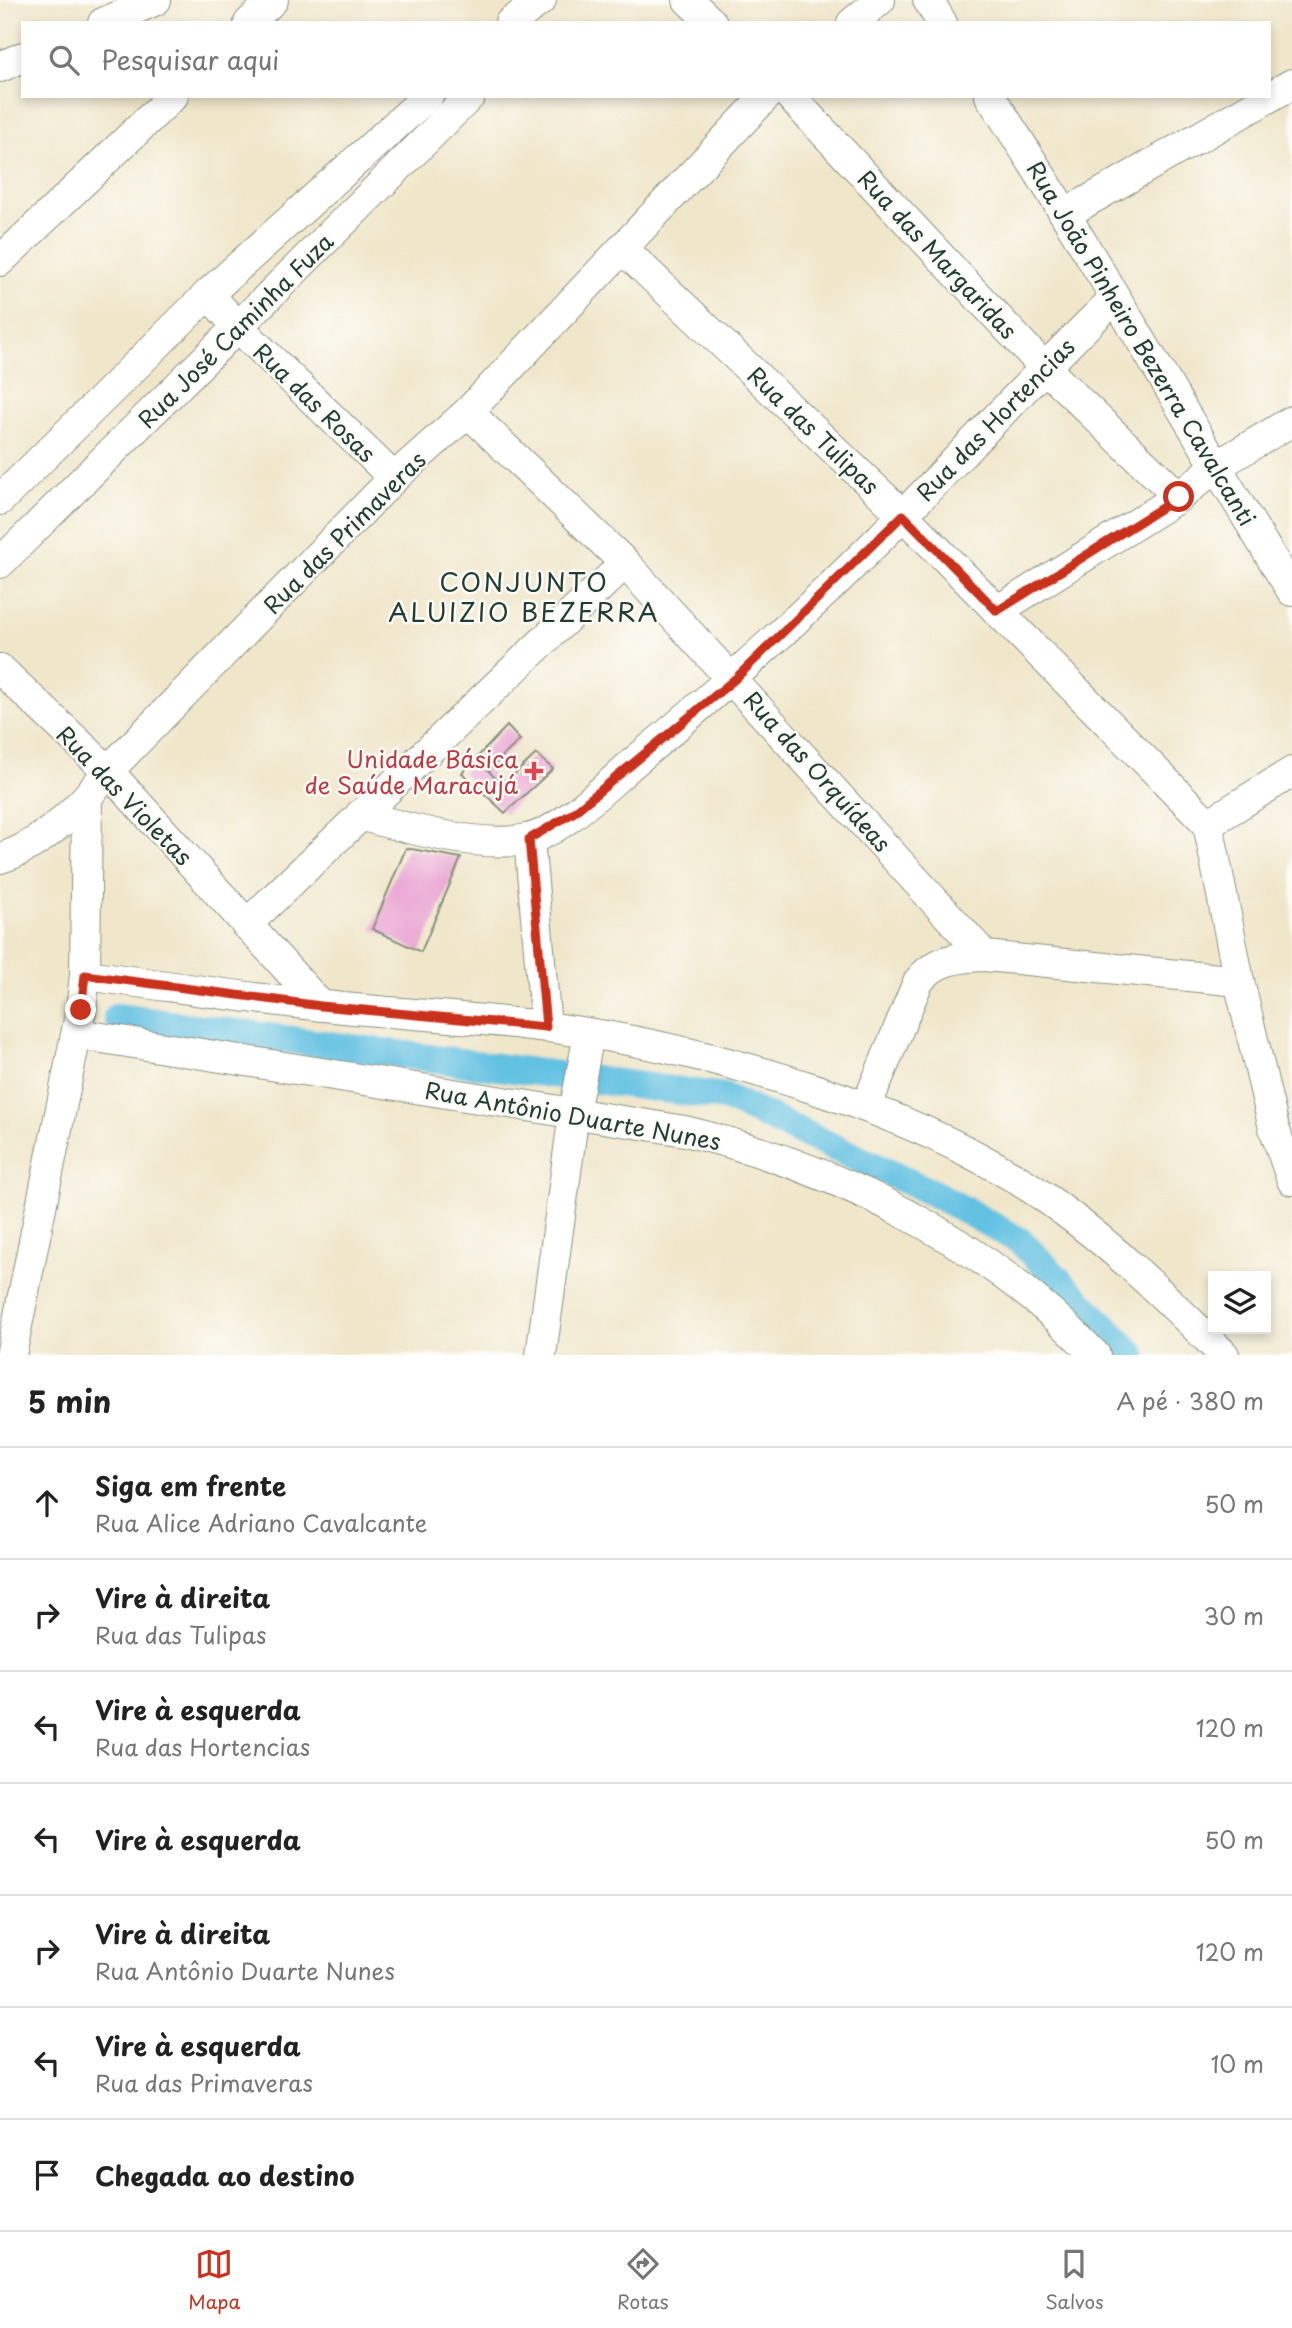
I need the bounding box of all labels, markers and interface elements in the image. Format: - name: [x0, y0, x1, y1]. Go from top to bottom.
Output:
- search box: [21, 21, 1271, 98]
- text: Pesquisar aqui: [101, 40, 279, 79]
- icon: search: [45, 41, 83, 79]
- street label: Rua João Pinheiro Bezerra Cavalcanti: [1019, 154, 1265, 532]
- street label: Rua das Margaridas: [850, 162, 1026, 346]
- street label: Rua José Caminha Fuza: [129, 224, 341, 436]
- street label: Rua das Hortencias: [908, 329, 1082, 509]
- street label: Rua das Rosas: [246, 334, 384, 470]
- street label: Rua das Tulipas: [740, 358, 888, 502]
- street label: Rua das Primaveras: [255, 443, 433, 621]
- route start: [1163, 481, 1194, 512]
- district label: CONJUNTO ALUIZIO BEZERRA: [388, 562, 660, 631]
- street label: Rua das Orquídeas: [736, 683, 900, 859]
- street label: Rua das Violetas: [49, 717, 201, 873]
- place label: Unidade Básica de Saúde Maracujá: [305, 741, 519, 802]
- marker: Unidade Básica de Saúde Maracujá: [524, 761, 544, 781]
- route end: [65, 994, 96, 1025]
- street label: Rua Antônio Duarte Nunes: [422, 1072, 724, 1158]
- map controls: [1208, 1271, 1271, 1334]
- button: layers: [1208, 1271, 1271, 1334]
- text: 5 min: [28, 1378, 111, 1423]
- text: A pé · 380 m: [1116, 1383, 1264, 1418]
- text: Siga em frente: [95, 1466, 286, 1505]
- icon: ahead: [28, 1484, 66, 1522]
- text: 50 m: [1204, 1486, 1264, 1521]
- text: Rua Alice Adriano Cavalcante: [95, 1505, 427, 1540]
- text: Vire à direita: [95, 1578, 270, 1617]
- icon: right: [28, 1596, 66, 1634]
- text: 30 m: [1203, 1598, 1264, 1633]
- text: Rua das Tulipas: [95, 1617, 266, 1652]
- text: Vire à esquerda: [95, 1690, 301, 1729]
- icon: left: [28, 1708, 66, 1746]
- text: 120 m: [1196, 1710, 1264, 1745]
- text: Rua das Hortencias: [95, 1729, 310, 1764]
- icon: left: [28, 1820, 66, 1858]
- text: Vire à esquerda: [95, 1820, 301, 1859]
- text: 50 m: [1204, 1822, 1264, 1857]
- text: Vire à direita: [95, 1914, 270, 1953]
- icon: right: [28, 1932, 66, 1970]
- text: 120 m: [1196, 1934, 1264, 1969]
- text: Rua Antônio Duarte Nunes: [95, 1953, 395, 1988]
- text: Vire à esquerda: [95, 2026, 301, 2065]
- icon: left: [28, 2044, 66, 2082]
- text: 10 m: [1210, 2046, 1264, 2081]
- text: Rua das Primaveras: [95, 2065, 313, 2100]
- icon: arrive: [28, 2156, 66, 2194]
- text: Chegada ao destino: [95, 2156, 354, 2195]
- tab: Mapa: [188, 2245, 241, 2315]
- tab: Rotas: [617, 2245, 669, 2315]
- tab: Salvos: [1045, 2245, 1104, 2315]

